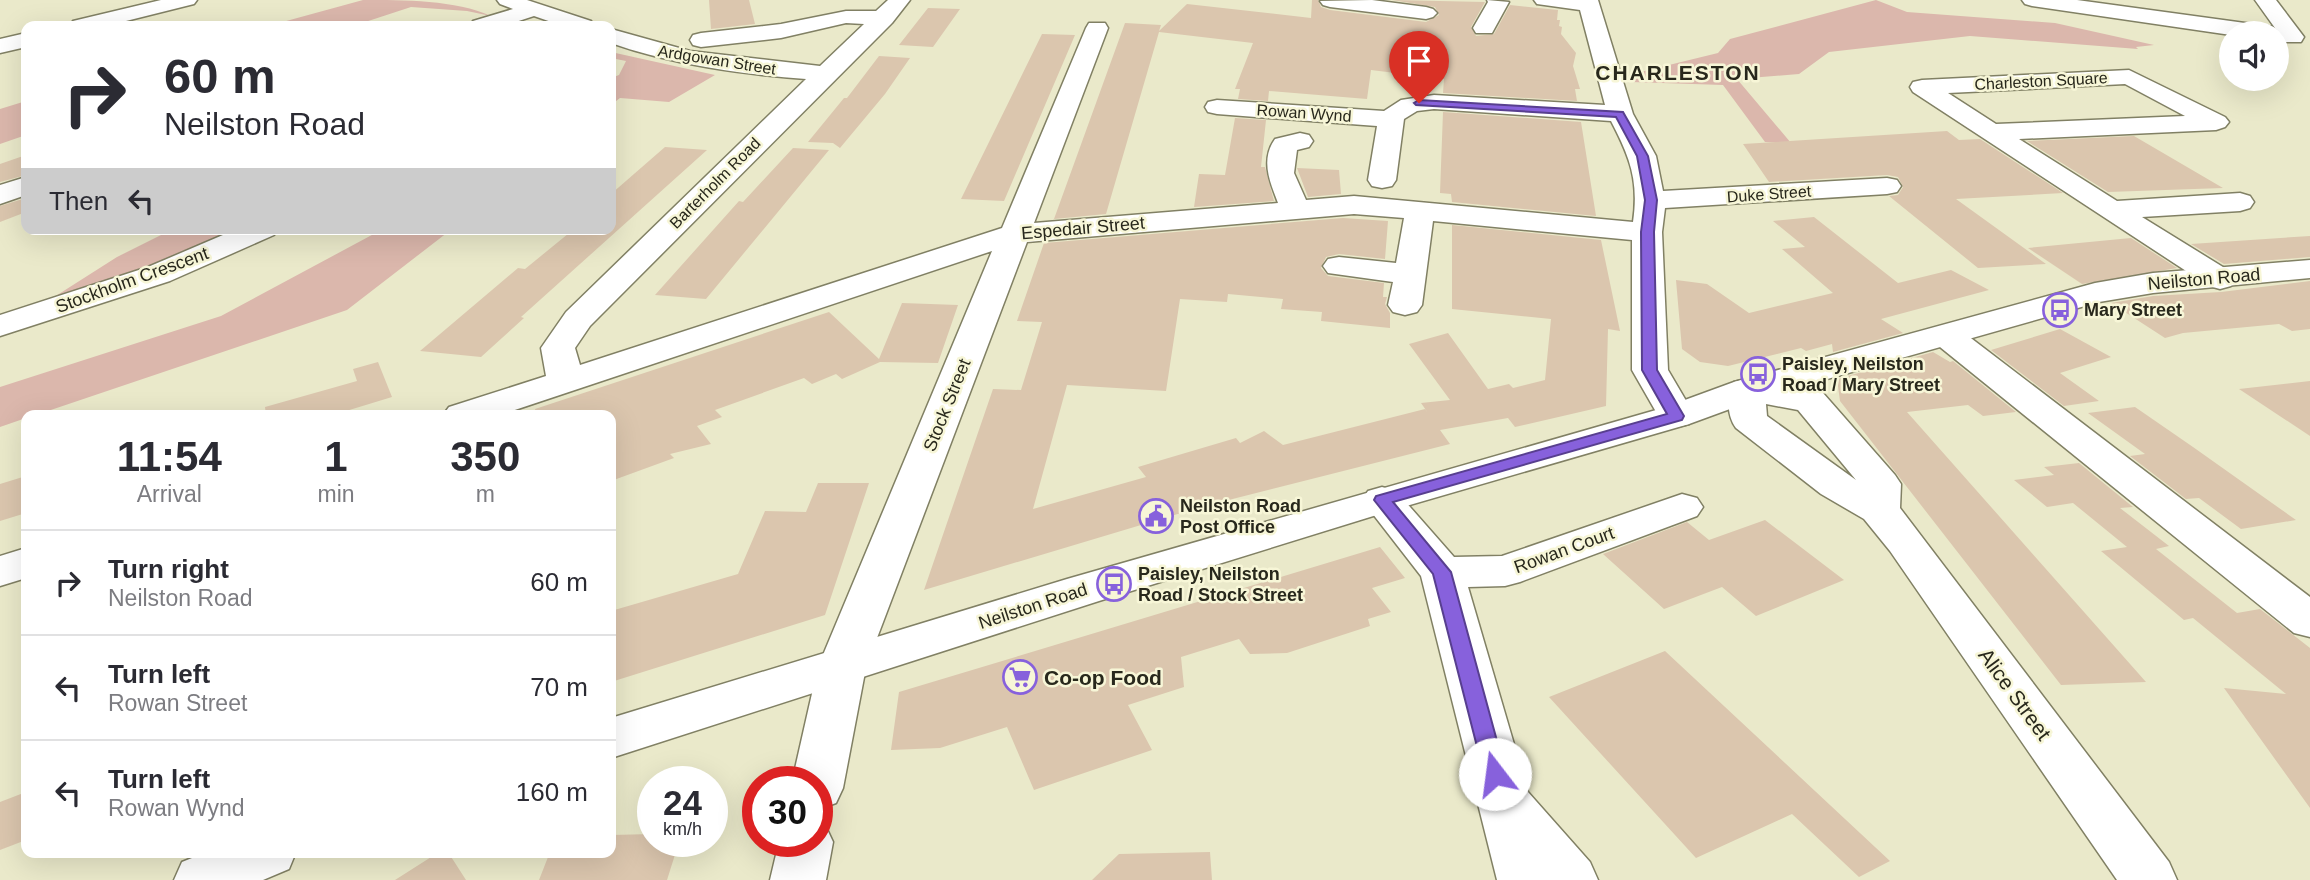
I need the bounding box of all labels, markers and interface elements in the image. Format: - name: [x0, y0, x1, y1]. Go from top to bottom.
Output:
- map controls: [2219, 21, 2289, 91]
- button: sound: [2219, 21, 2289, 91]
- pin: [1389, 31, 1449, 103]
- street label: Ardgowan Street: [657, 42, 778, 78]
- icon: arrive: [1400, 42, 1438, 80]
- icon: right: [49, 49, 140, 140]
- text: 60 m: [164, 49, 276, 103]
- district label: CHARLESTON: [1595, 61, 1761, 84]
- street label: Charleston Square: [1974, 69, 2108, 93]
- street label: Rowan Wynd: [1256, 101, 1352, 125]
- text: Neilston Road: [164, 106, 365, 142]
- street label: Barterholm Road: [666, 134, 764, 232]
- icon: left: [122, 182, 160, 220]
- street label: Duke Street: [1726, 183, 1812, 205]
- text: Then: [49, 186, 108, 216]
- street label: Espedair Street: [1020, 213, 1146, 243]
- street label: Stockholm Crescent: [53, 243, 211, 317]
- street label: Neilston Road: [2147, 264, 2261, 294]
- bus stop icon: Mary Street: [2041, 291, 2079, 329]
- place label: Mary Street: [2084, 300, 2182, 320]
- place label: Paisley, Neilston Road / Mary Street: [1782, 354, 1940, 395]
- bus stop icon: Paisley, Neilston Road / Mary Street: [1739, 355, 1777, 393]
- street label: Stock Street: [919, 356, 975, 454]
- text: 11:54: [117, 433, 222, 480]
- text: 1: [324, 433, 348, 480]
- text: 350: [450, 433, 520, 480]
- text: Arrival: [137, 481, 202, 507]
- text: min: [317, 481, 355, 507]
- text: m: [476, 481, 495, 507]
- place label: Neilston Road Post Office: [1180, 496, 1301, 537]
- public building icon: Neilston Road Post Office: [1137, 497, 1175, 535]
- street label: Rowan Court: [1511, 523, 1617, 577]
- text: Turn right: [108, 554, 229, 584]
- icon: right: [49, 564, 87, 602]
- place label: Paisley, Neilston Road / Stock Street: [1138, 564, 1303, 605]
- bus stop icon: Paisley, Neilston Road / Stock Street: [1095, 565, 1133, 603]
- text: 60 m: [530, 567, 588, 597]
- street label: Neilston Road: [976, 579, 1090, 633]
- text: Neilston Road: [108, 585, 252, 611]
- street label: Alice Street: [1974, 644, 2056, 744]
- supermarket icon: Co-op Food: [1001, 658, 1039, 696]
- text: Turn left: [108, 659, 210, 689]
- place label: Co-op Food: [1044, 666, 1162, 689]
- icon: left: [49, 669, 87, 707]
- text: 70 m: [530, 672, 588, 702]
- text: Rowan Street: [108, 690, 247, 716]
- position arrow: [1458, 737, 1532, 811]
- text: Turn left: [108, 764, 210, 794]
- speed limit sign: 30: [742, 766, 833, 857]
- icon: left: [49, 774, 87, 812]
- text: 160 m: [516, 777, 588, 807]
- text: 24: [663, 783, 702, 822]
- text: Rowan Wynd: [108, 795, 245, 821]
- text: km/h: [663, 819, 702, 839]

